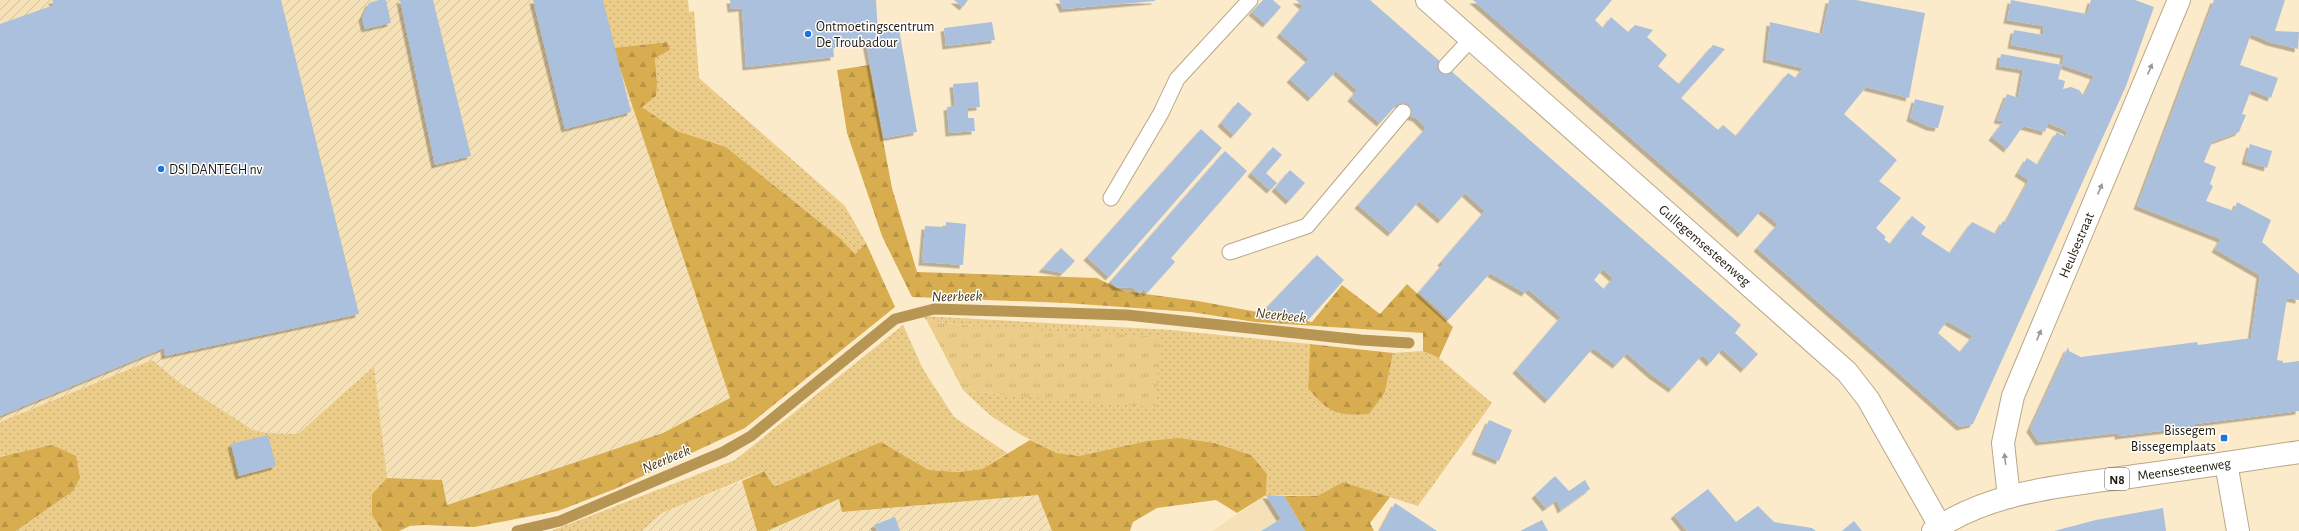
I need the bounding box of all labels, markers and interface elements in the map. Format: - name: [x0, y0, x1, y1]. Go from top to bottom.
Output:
- place label: Ontmoetingscentrum De Troubadour: [816, 20, 934, 50]
- marker: Ontmoetingscentrum De Troubadour: [803, 29, 813, 39]
- one-way arrow: [2147, 64, 2153, 75]
- place label: DSI DANTECH nv: [169, 163, 263, 177]
- marker: DSI DANTECH nv: [156, 164, 166, 174]
- one-way arrow: [2097, 184, 2103, 195]
- street label: Gullegemsesteenweg: [1656, 202, 1753, 289]
- street label: Heulsestraat: [2057, 210, 2097, 280]
- water label: Neerbeek: [932, 289, 983, 304]
- water label: Neerbeek: [1255, 305, 1307, 326]
- one-way arrow: [2036, 328, 2042, 340]
- place label: Bissegem Bissegemplaats: [2131, 424, 2216, 454]
- marker: Bissegem Bissegemplaats: [2219, 433, 2229, 443]
- water label: Neerbeek: [640, 443, 693, 476]
- one-way arrow: [2002, 453, 2008, 465]
- street label: Meensesteenweg: [2137, 456, 2232, 483]
- road number: N8: [2105, 468, 2129, 490]

